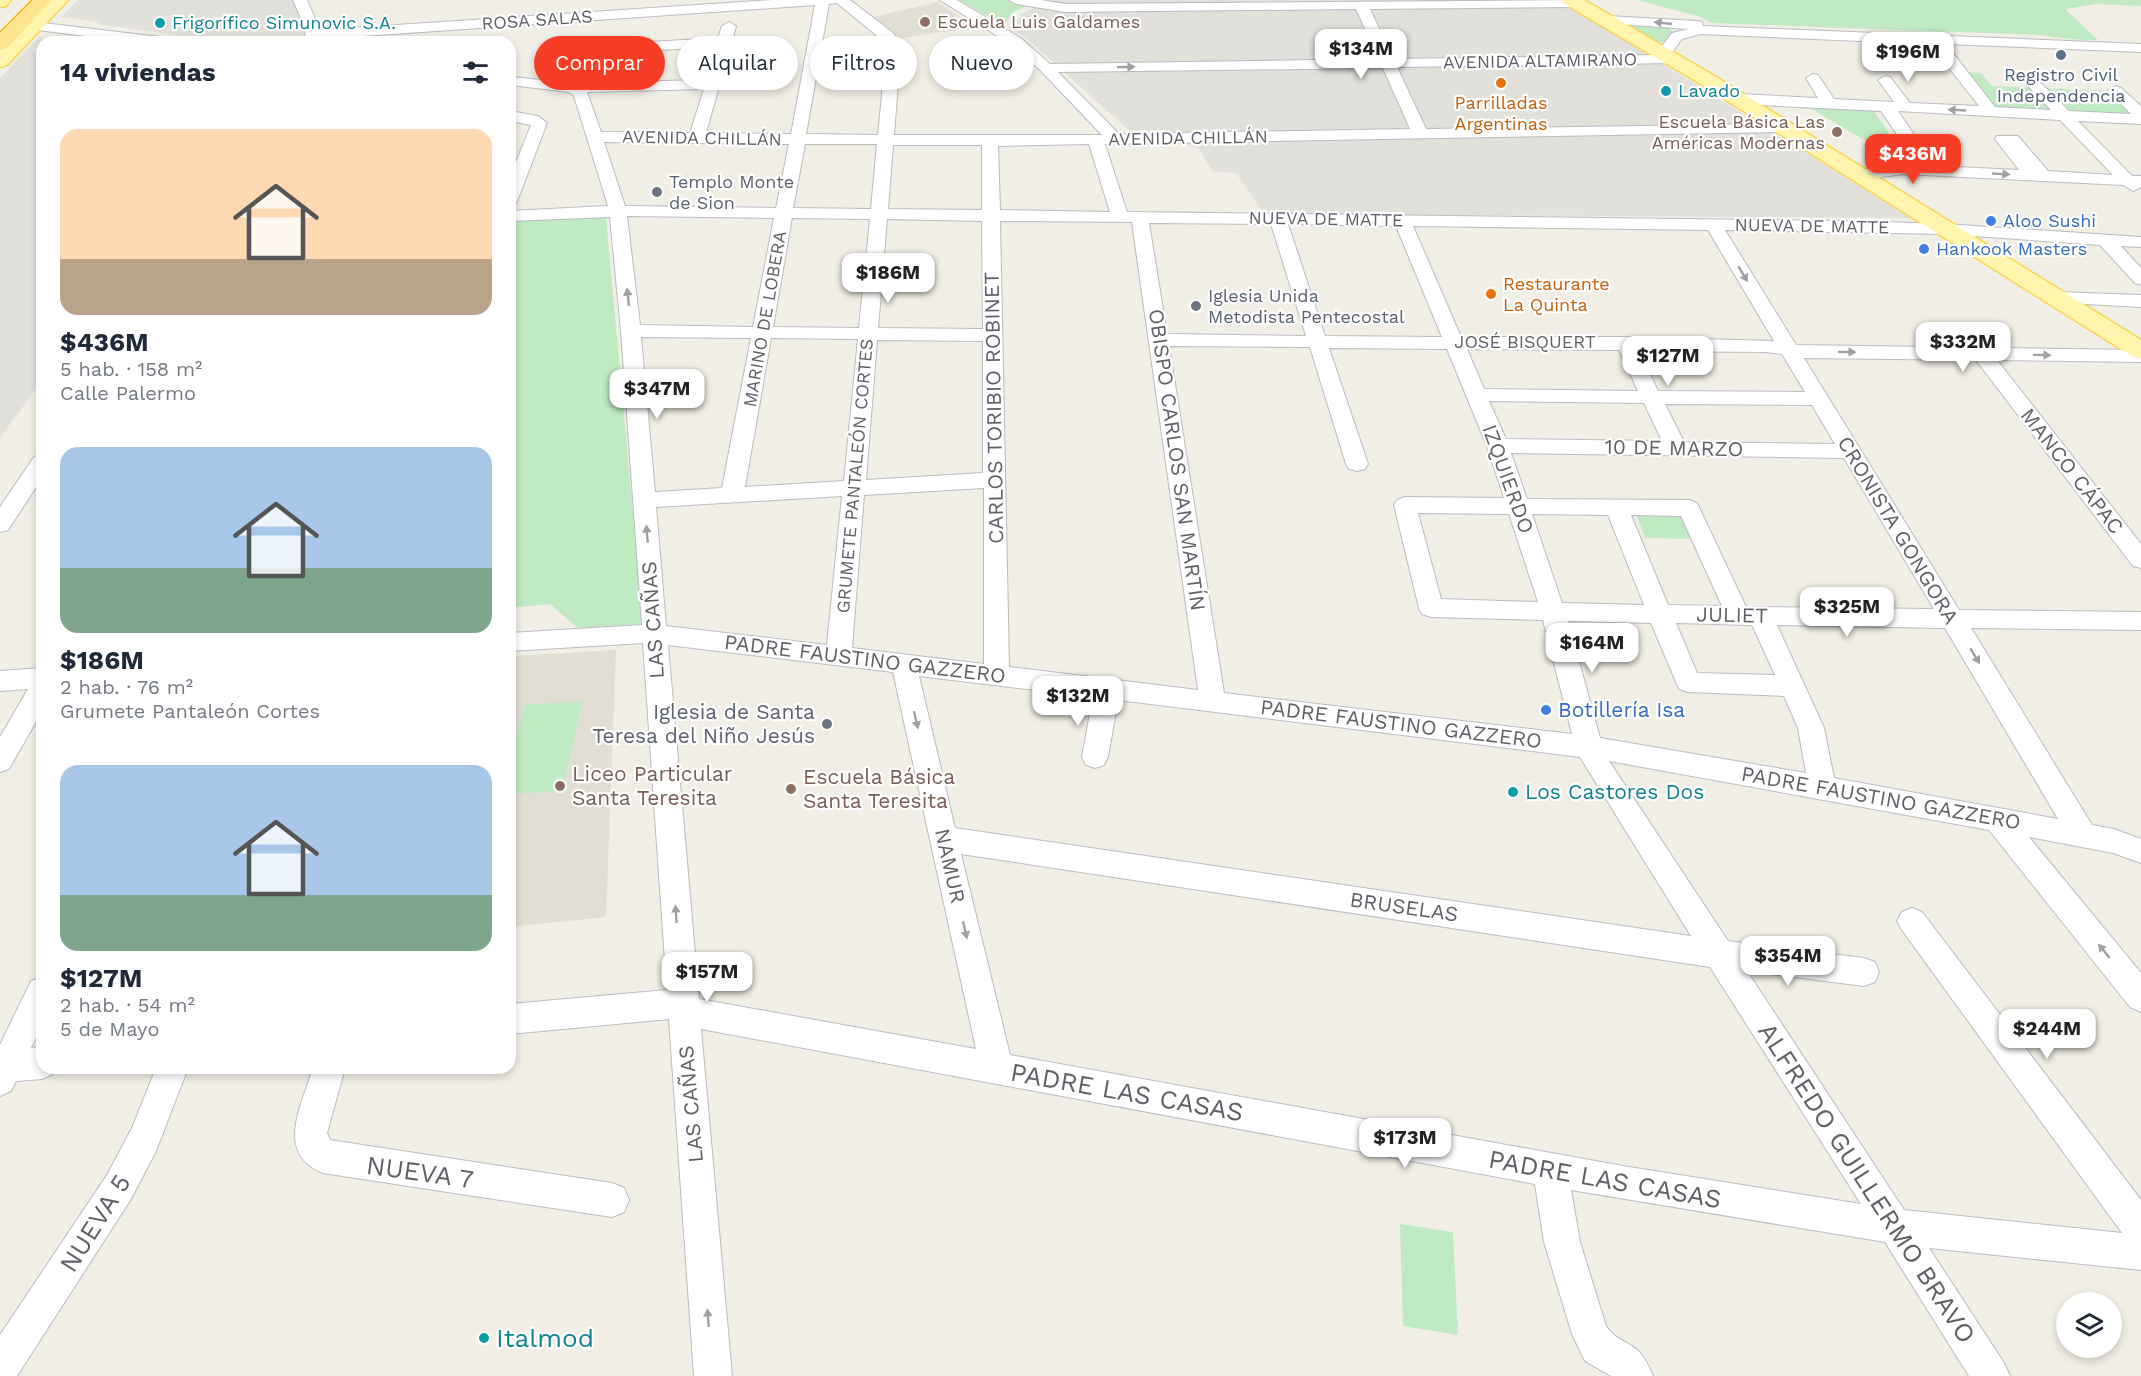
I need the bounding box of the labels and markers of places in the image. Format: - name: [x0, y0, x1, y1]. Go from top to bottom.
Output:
- place label: Escuela Luis Galdames: [937, 11, 1140, 32]
- place label: Frigorífico Simunovic S.A.: [172, 12, 396, 33]
- marker: Escuela Luis Galdames: [918, 15, 932, 29]
- marker: Frigorífico Simunovic S.A.: [153, 16, 167, 30]
- pin: $134M: [1319, 29, 1403, 80]
- pin: $196M: [1866, 32, 1950, 83]
- marker: Registro Civil Independencia: [2054, 48, 2068, 62]
- place label: Registro Civil Independencia: [1997, 64, 2125, 106]
- marker: Parrilladas Argentinas: [1494, 76, 1508, 90]
- place label: Lavado: [1678, 80, 1740, 101]
- marker: Lavado: [1659, 84, 1673, 98]
- place label: Parrilladas Argentinas: [1455, 92, 1547, 134]
- place label: Escuela Básica Las Américas Modernas: [1652, 111, 1825, 153]
- marker: Escuela Básica Las Américas Modernas: [1830, 125, 1844, 139]
- pin: $436M: [1871, 134, 1955, 185]
- place label: Templo Monte de Sion: [669, 171, 794, 213]
- marker: Templo Monte de Sion: [650, 185, 664, 199]
- place label: Aloo Sushi: [2003, 210, 2096, 231]
- marker: Aloo Sushi: [1984, 214, 1998, 228]
- place label: Hankook Masters: [1936, 238, 2087, 259]
- marker: Hankook Masters: [1917, 242, 1931, 256]
- pin: $186M: [846, 253, 930, 304]
- place label: Restaurante La Quinta: [1503, 273, 1610, 315]
- place label: Iglesia Unida Metodista Pentecostal: [1208, 285, 1405, 327]
- marker: Restaurante La Quinta: [1484, 287, 1498, 301]
- marker: Iglesia Unida Metodista Pentecostal: [1189, 299, 1203, 313]
- pin: $332M: [1921, 322, 2005, 373]
- pin: $127M: [1626, 336, 1710, 387]
- pin: $347M: [615, 369, 699, 420]
- pin: $325M: [1805, 587, 1889, 638]
- pin: $164M: [1550, 623, 1634, 674]
- pin: $132M: [1036, 676, 1120, 727]
- place label: Botillería Isa: [1558, 697, 1685, 722]
- place label: Iglesia de Santa Teresa del Niño Jesús: [592, 699, 815, 748]
- marker: Botillería Isa: [1539, 703, 1553, 717]
- marker: Iglesia de Santa Teresa del Niño Jesús: [820, 717, 834, 731]
- place label: Liceo Particular Santa Teresita: [572, 761, 733, 810]
- place label: Escuela Básica Santa Teresita: [803, 764, 955, 813]
- marker: Liceo Particular Santa Teresita: [553, 779, 567, 793]
- place label: Los Castores Dos: [1525, 779, 1704, 804]
- marker: Escuela Básica Santa Teresita: [784, 782, 798, 796]
- marker: Los Castores Dos: [1506, 785, 1520, 799]
- pin: $354M: [1746, 936, 1830, 987]
- pin: $157M: [665, 952, 749, 1003]
- pin: $244M: [2005, 1009, 2089, 1060]
- pin: $173M: [1363, 1118, 1447, 1169]
- place label: Italmod: [496, 1323, 594, 1353]
- marker: Italmod: [477, 1331, 491, 1345]

